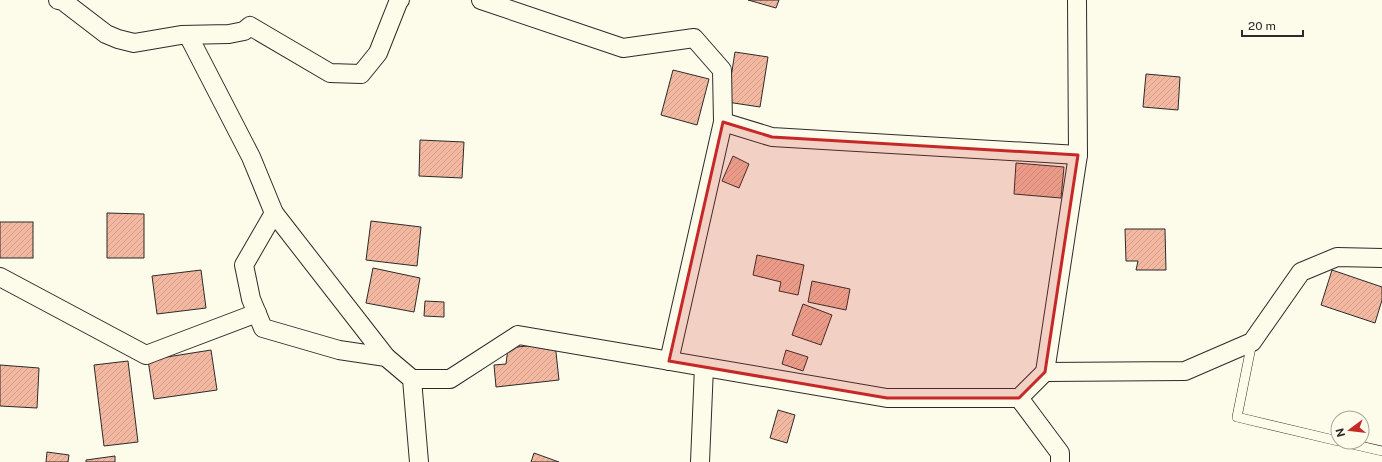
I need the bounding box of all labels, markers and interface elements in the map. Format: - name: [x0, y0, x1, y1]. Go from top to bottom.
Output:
- scale bar: [1242, 12, 1303, 38]
- text: 20 m: [1248, 19, 1276, 33]
- north arrow: [1330, 410, 1370, 450]
- text: N: [1333, 427, 1347, 438]

